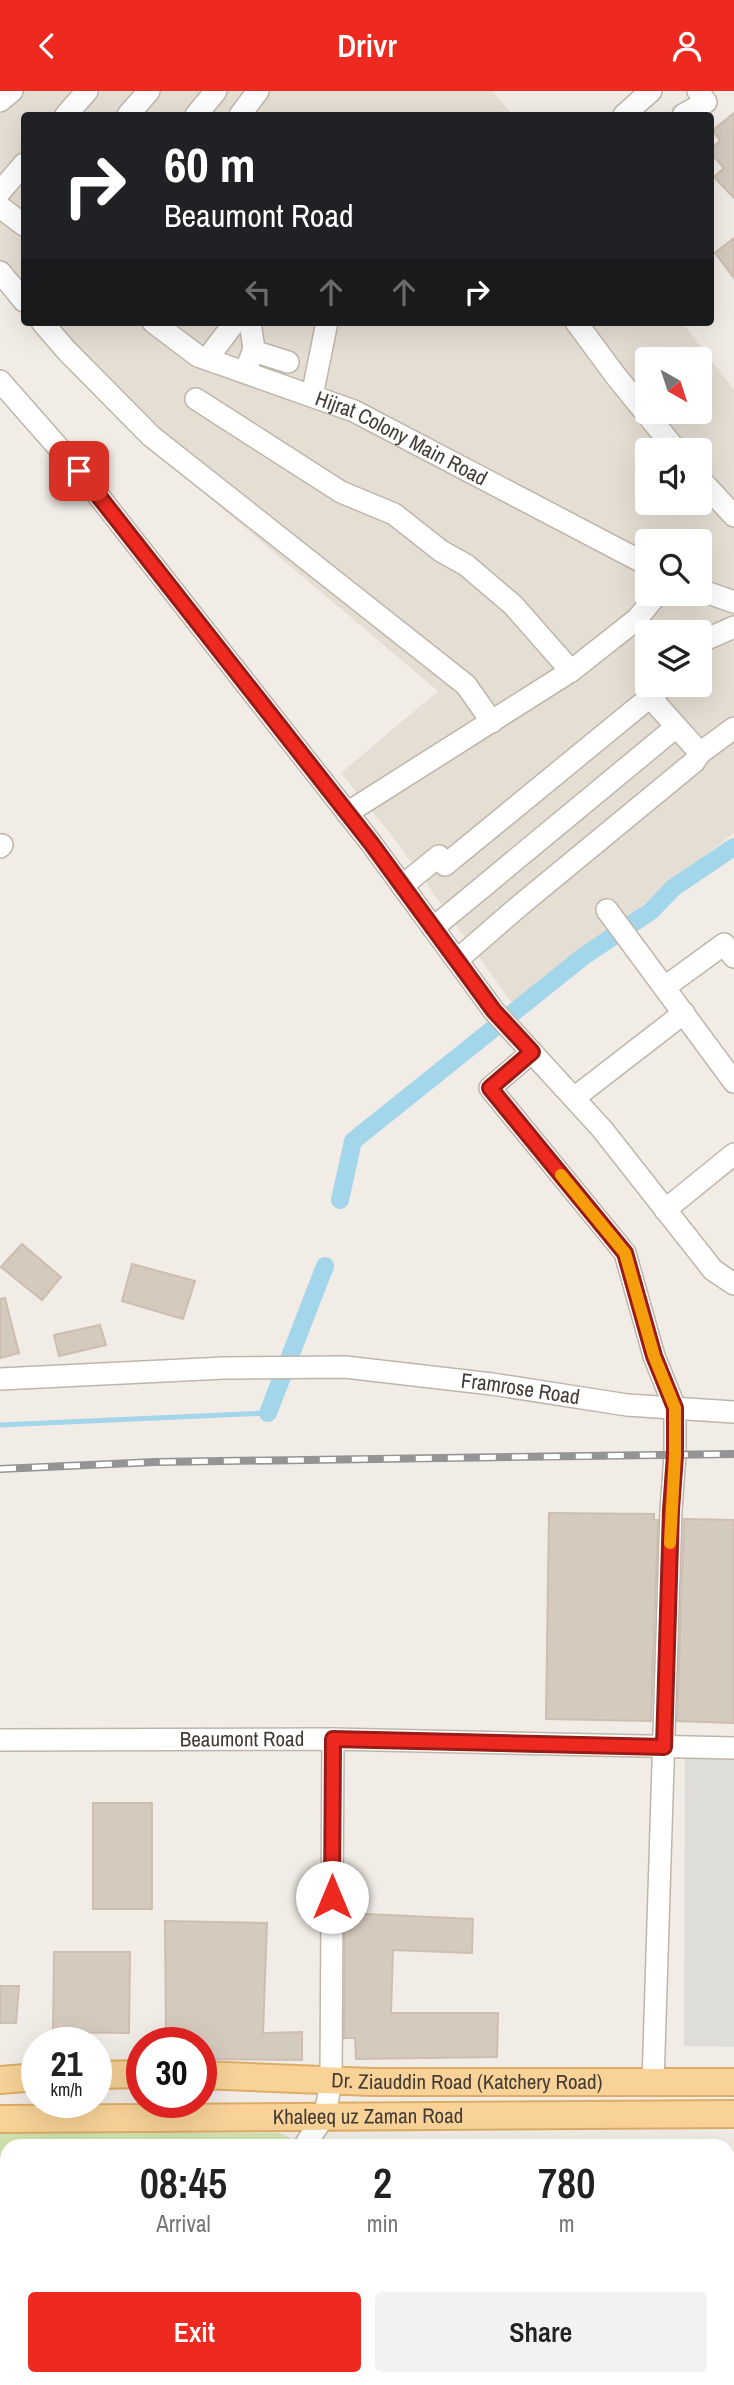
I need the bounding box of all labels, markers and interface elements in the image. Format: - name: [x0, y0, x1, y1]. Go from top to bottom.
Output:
- text: Drivr: [337, 24, 397, 67]
- icon: back: [28, 27, 66, 65]
- icon: person: [668, 27, 706, 65]
- text: 60 m: [164, 131, 256, 197]
- icon: right: [49, 140, 140, 231]
- text: Beaumont Road: [164, 194, 354, 237]
- icon: left: [239, 273, 277, 311]
- icon: ahead: [312, 273, 350, 311]
- icon: ahead: [385, 273, 423, 311]
- icon: right: [458, 273, 496, 311]
- north arrow: [635, 347, 712, 423]
- map controls: [635, 347, 712, 697]
- street label: Hijrat Colony Main Road: [311, 384, 493, 492]
- button: sound: [635, 438, 712, 515]
- pin: [49, 441, 109, 501]
- icon: arrive: [60, 452, 98, 490]
- button: search: [635, 529, 712, 606]
- button: layers: [635, 620, 712, 697]
- street label: Framrose Road: [460, 1366, 582, 1411]
- street label: Beaumont Road: [180, 1724, 304, 1753]
- position arrow: [295, 1860, 369, 1934]
- speed limit sign: 30: [126, 2027, 217, 2118]
- text: 21: [51, 2040, 82, 2087]
- street label: Dr. Ziauddin Road (Katchery Road): [331, 2065, 602, 2096]
- text: km/h: [51, 2077, 83, 2102]
- street label: Khaleeq uz Zaman Road: [273, 2101, 463, 2131]
- text: 08:45: [140, 2155, 227, 2211]
- text: 2: [373, 2155, 392, 2211]
- text: 780: [538, 2155, 595, 2211]
- text: Arrival: [156, 2208, 211, 2239]
- text: min: [367, 2208, 398, 2239]
- text: m: [559, 2208, 574, 2239]
- button: Exit: [28, 2292, 361, 2372]
- button: Share: [375, 2292, 707, 2372]

